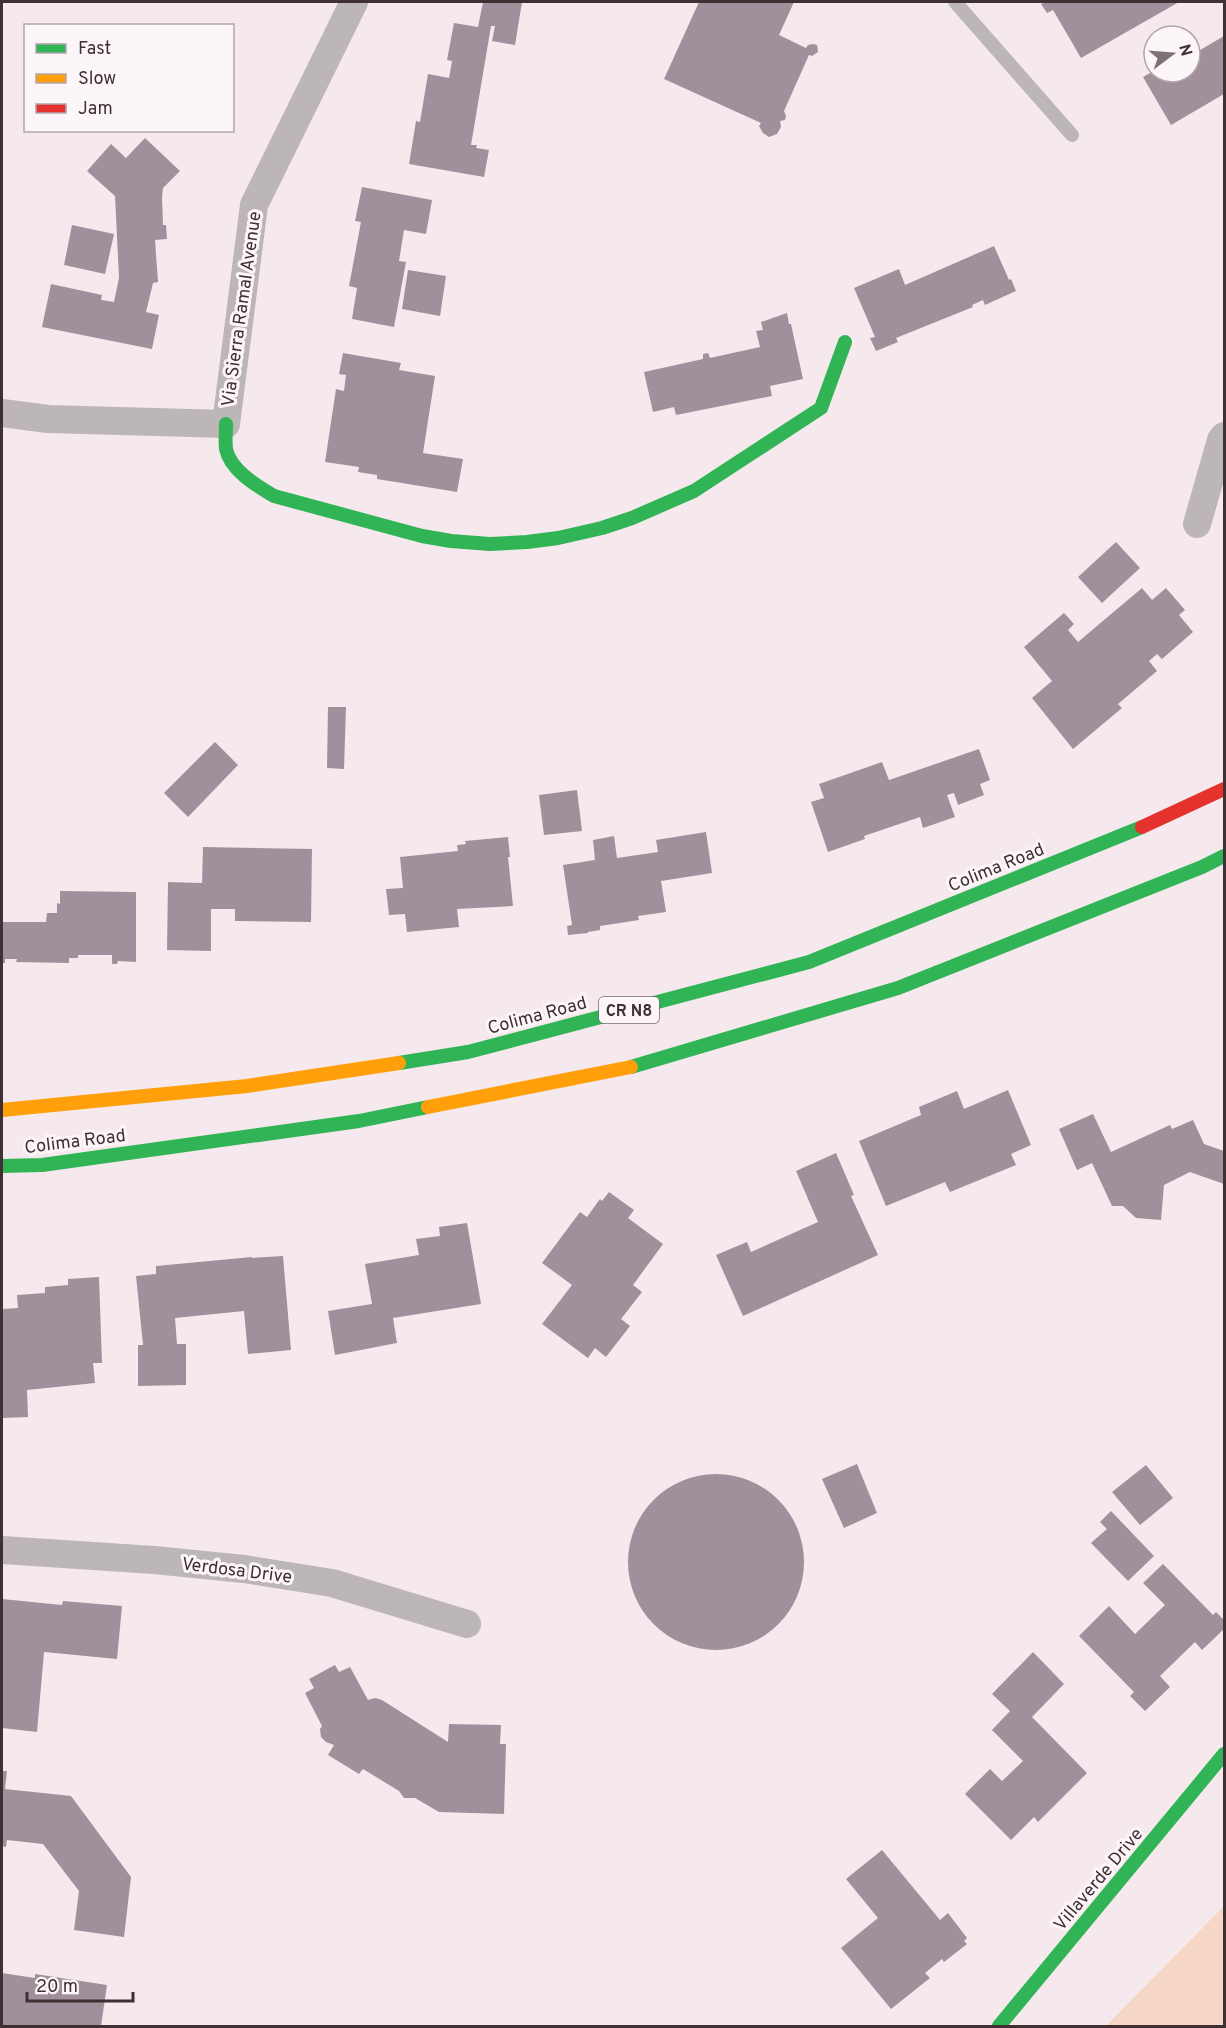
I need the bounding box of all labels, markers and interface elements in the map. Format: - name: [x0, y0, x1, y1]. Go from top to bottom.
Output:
- legend: [24, 24, 234, 132]
- north arrow: [1142, 24, 1202, 84]
- text: Fast: [78, 38, 111, 61]
- text: N: [1173, 42, 1196, 59]
- text: Slow: [78, 68, 116, 91]
- text: Jam: [78, 98, 113, 121]
- street label: Via Sierra Ramal Avenue: [217, 210, 268, 408]
- street label: Colima Road: [945, 839, 1048, 898]
- street label: Colima Road: [485, 992, 590, 1041]
- road number: CR N8: [599, 997, 659, 1023]
- street label: Colima Road: [23, 1125, 127, 1160]
- street label: Verdosa Drive: [180, 1553, 293, 1590]
- street label: Villaverde Drive: [1049, 1824, 1149, 1936]
- scale bar: [27, 1965, 134, 2003]
- text: 20 m: [36, 1976, 78, 1999]

